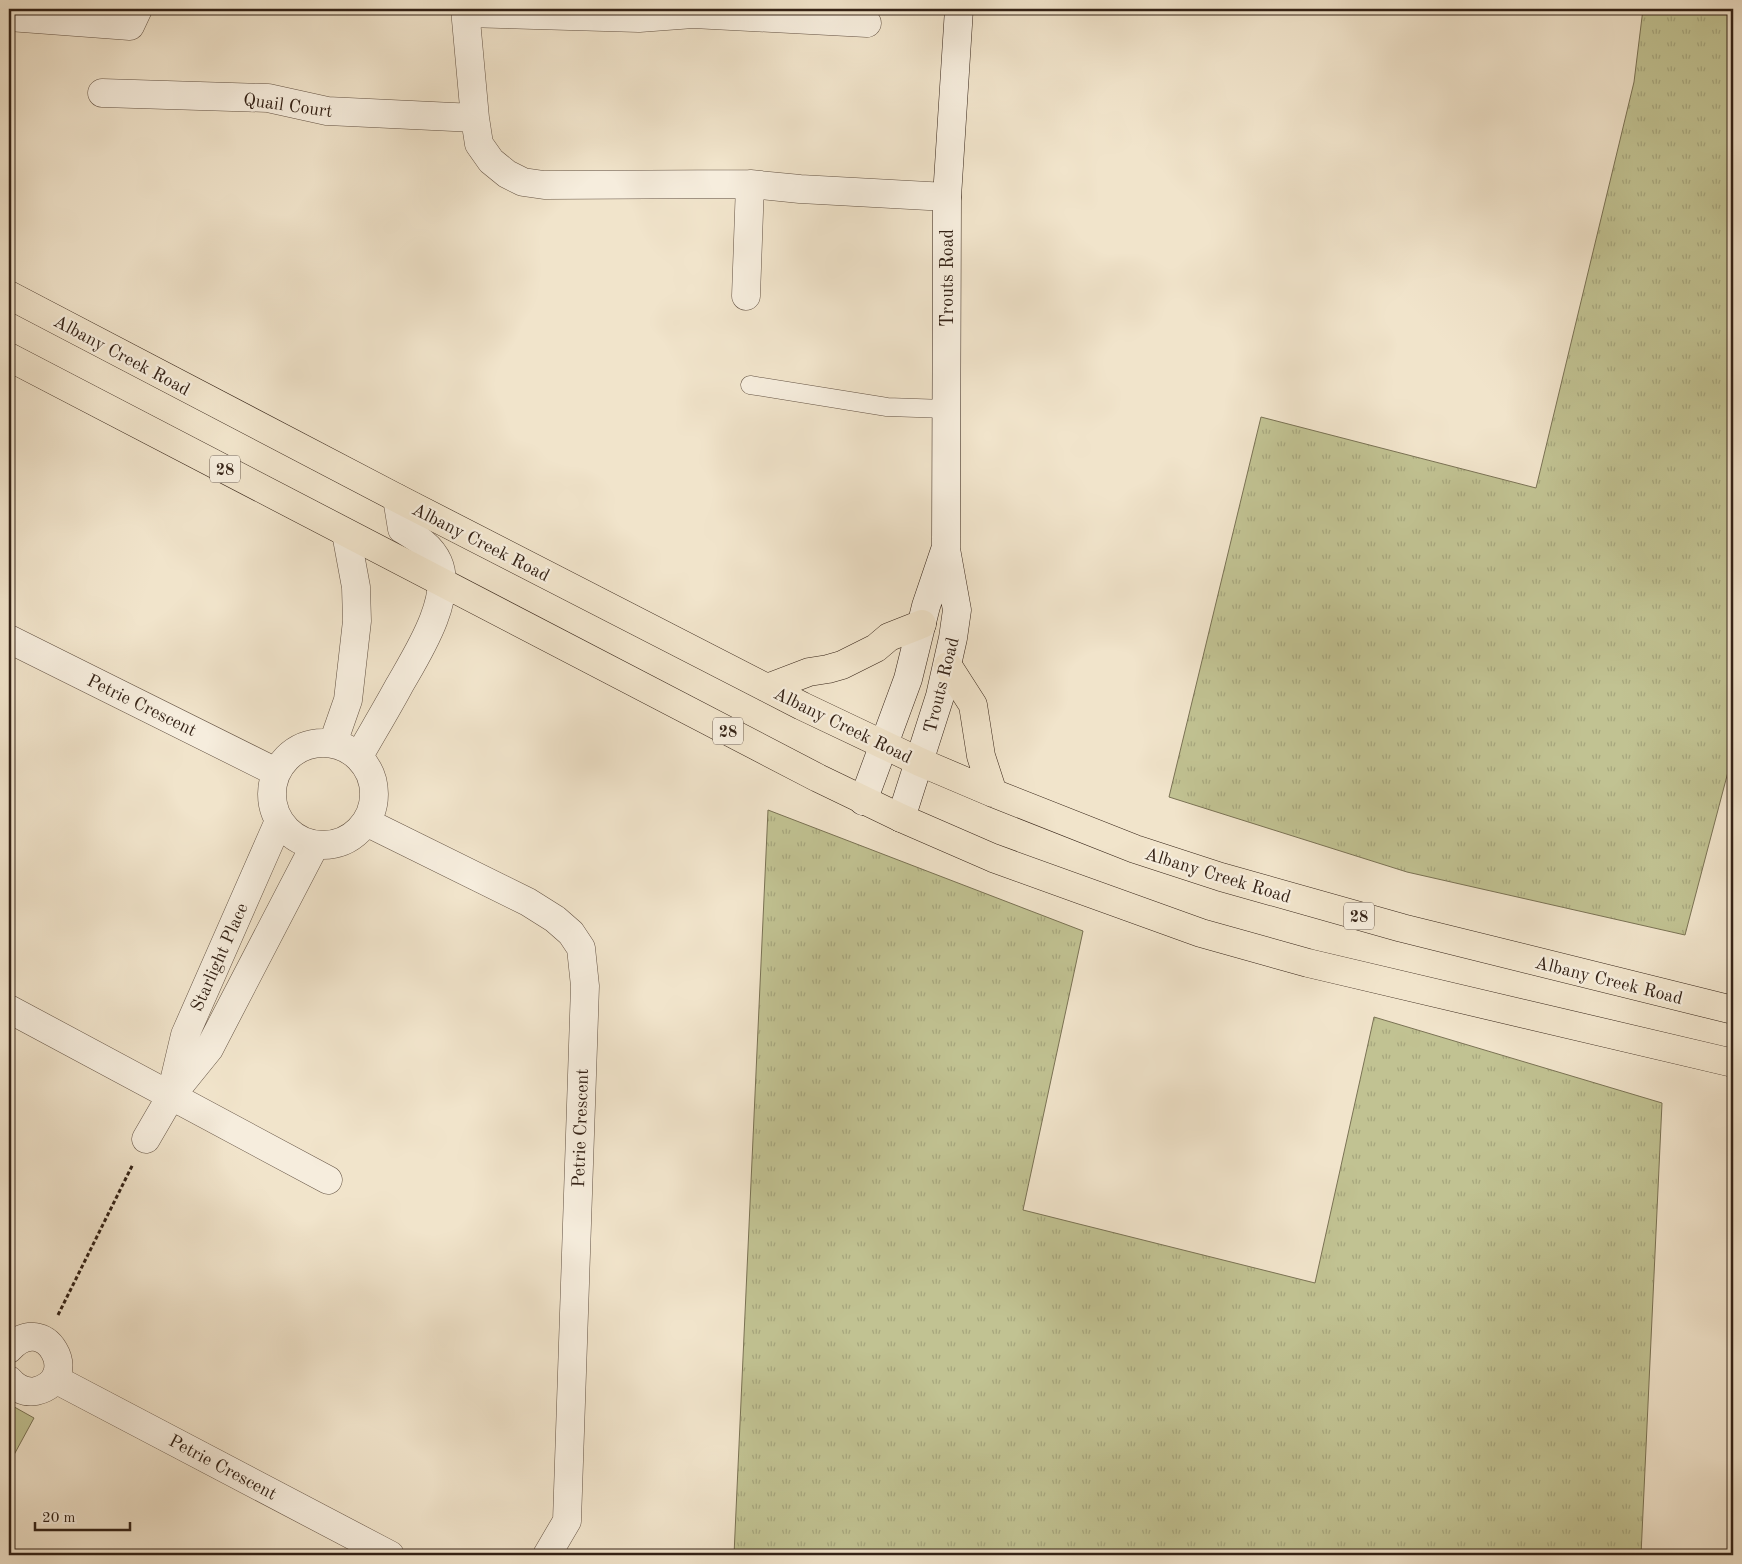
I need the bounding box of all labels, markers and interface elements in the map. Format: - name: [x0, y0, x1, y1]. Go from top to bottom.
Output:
- street label: Quail Court: [242, 91, 334, 121]
- street label: Trouts Road: [939, 229, 957, 327]
- street label: Albany Creek Road: [50, 312, 193, 399]
- road number: 28: [210, 456, 240, 482]
- street label: Albany Creek Road: [409, 500, 552, 585]
- street label: Trouts Road: [921, 636, 963, 735]
- street label: Petrie Crescent: [84, 672, 199, 740]
- street label: Albany Creek Road: [771, 685, 915, 767]
- road number: 28: [713, 718, 743, 744]
- street label: Albany Creek Road: [1143, 845, 1293, 907]
- street label: Starlight Place: [188, 901, 252, 1014]
- road number: 28: [1344, 902, 1374, 929]
- street label: Albany Creek Road: [1533, 954, 1684, 1008]
- street label: Petrie Crescent: [570, 1068, 592, 1188]
- street label: Petrie Crescent: [166, 1432, 279, 1504]
- scale bar: [35, 1499, 130, 1531]
- text: 20 m: [42, 1511, 76, 1526]

